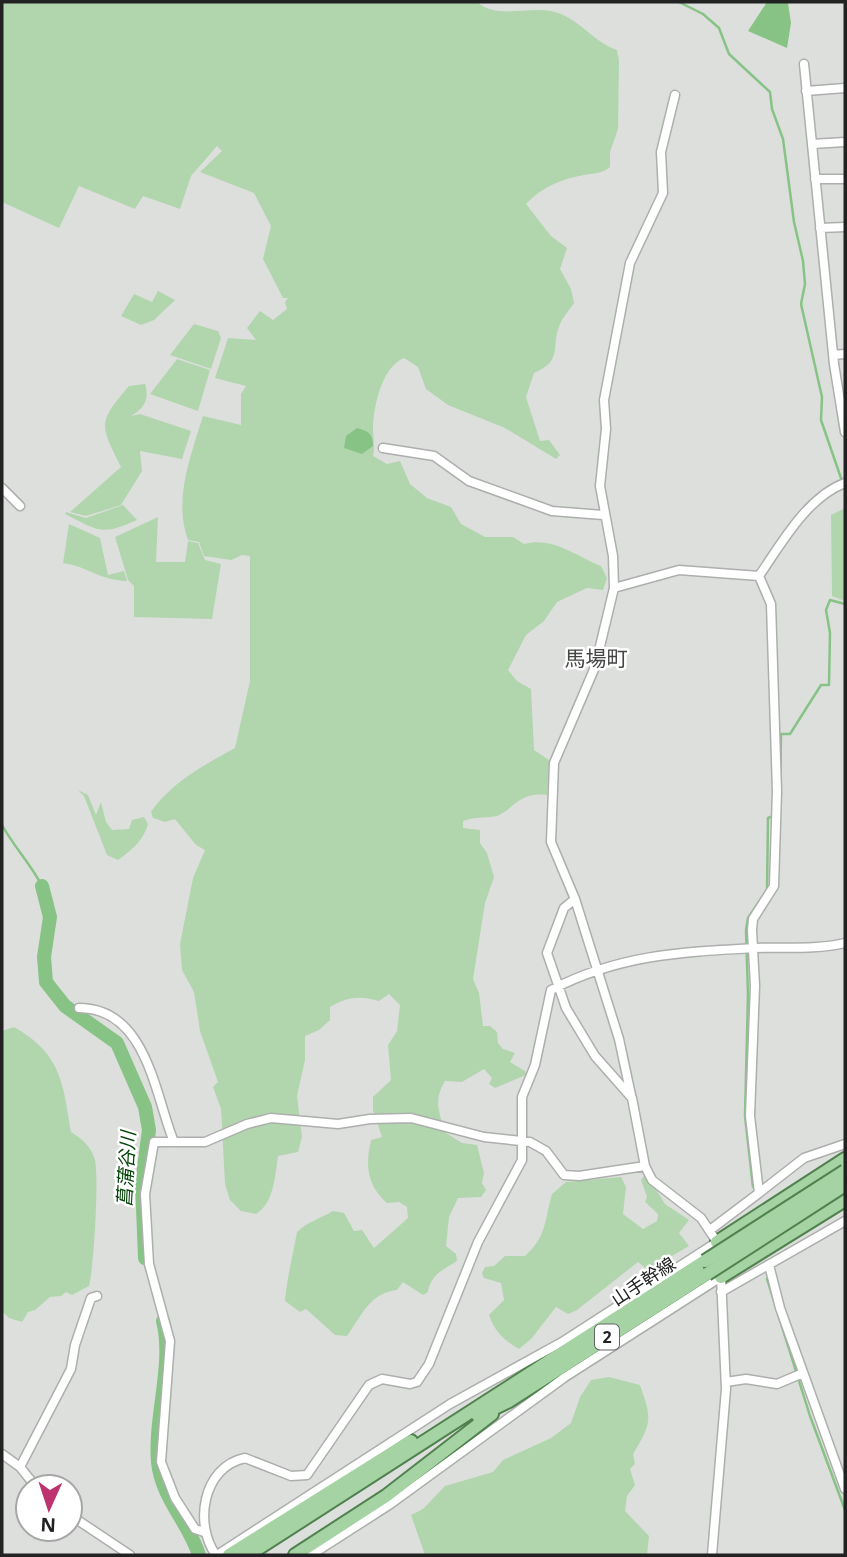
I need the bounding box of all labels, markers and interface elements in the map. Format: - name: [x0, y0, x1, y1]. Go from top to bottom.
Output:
- district label: 馬場町: [565, 644, 628, 672]
- water label: 菖蒲谷川: [111, 1128, 141, 1208]
- street label: 山手幹線: [606, 1251, 680, 1311]
- road number: 2: [595, 1324, 619, 1350]
- north arrow: [14, 1473, 84, 1543]
- text: N: [40, 1512, 57, 1538]

